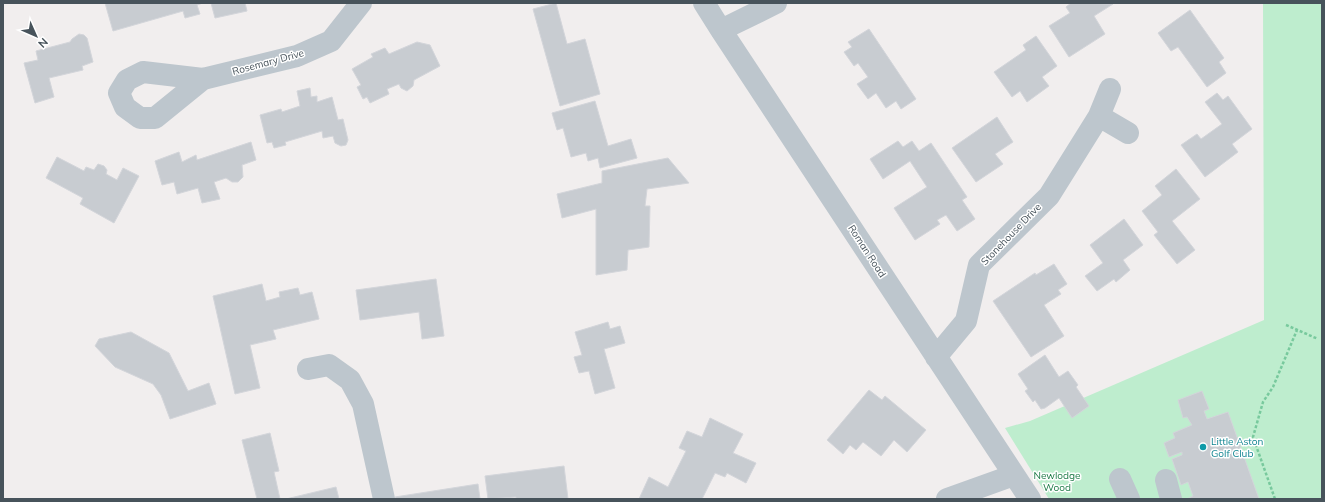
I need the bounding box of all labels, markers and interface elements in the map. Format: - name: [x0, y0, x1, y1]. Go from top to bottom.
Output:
- north arrow: [16, 16, 56, 56]
- text: N: [35, 35, 51, 51]
- street label: Rosemary Drive: [231, 46, 305, 78]
- street label: Stonehouse Drive: [978, 200, 1044, 268]
- street label: Roman Road: [845, 222, 889, 280]
- place label: Little Aston Golf Club: [1211, 435, 1263, 460]
- marker: Little Aston Golf Club: [1198, 442, 1208, 452]
- park label: Newlodge Wood: [1033, 469, 1081, 494]

